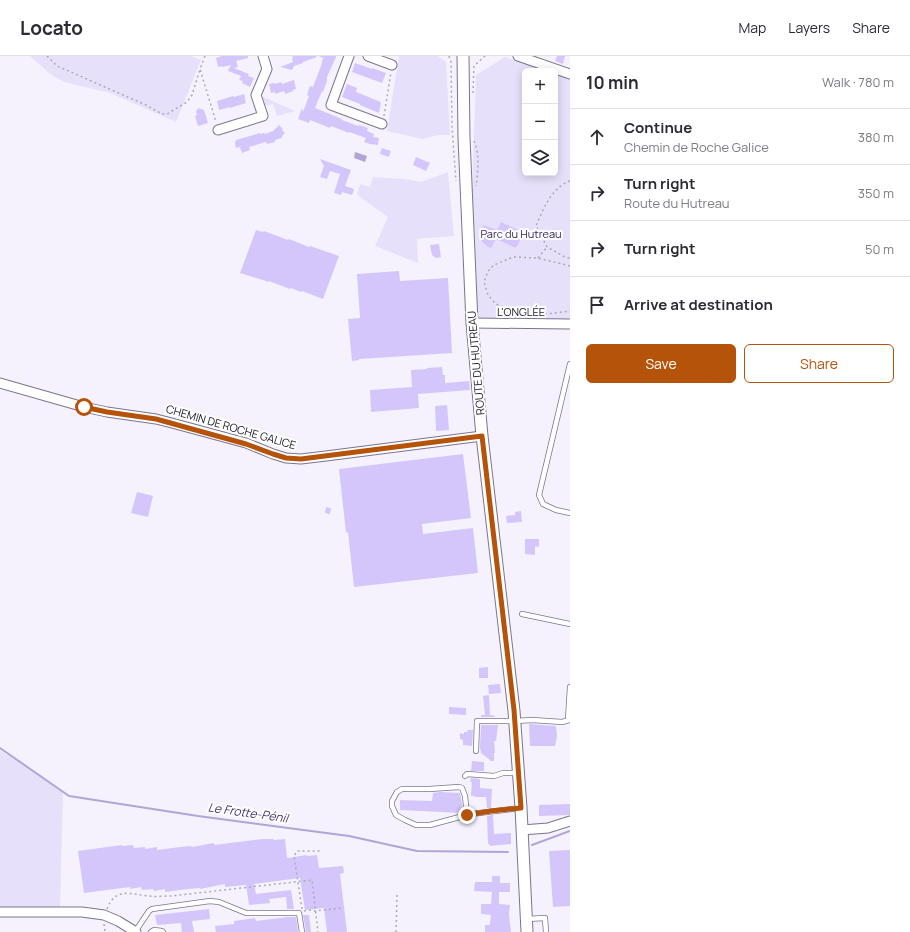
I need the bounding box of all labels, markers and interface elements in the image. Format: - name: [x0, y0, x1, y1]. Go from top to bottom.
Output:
- text: Locato: [20, 15, 83, 41]
- text: Map: [738, 18, 766, 37]
- text: Layers: [788, 18, 830, 37]
- text: Share: [852, 18, 890, 37]
- map controls: [522, 68, 558, 176]
- button: +: [522, 68, 558, 104]
- text: 10 min: [586, 71, 639, 94]
- text: Walk · 780 m: [822, 73, 894, 91]
- button: −: [522, 104, 558, 140]
- text: Continue: [624, 117, 692, 138]
- icon: ahead: [586, 126, 608, 148]
- text: 380 m: [858, 128, 894, 146]
- text: Chemin de Roche Galice: [624, 138, 769, 156]
- button: layers: [522, 140, 558, 176]
- text: Turn right: [624, 173, 695, 194]
- icon: right: [586, 182, 608, 204]
- text: 350 m: [858, 184, 894, 202]
- text: Route du Hutreau: [624, 194, 730, 212]
- park label: Parc du Hutreau: [480, 226, 562, 241]
- icon: right: [586, 238, 608, 260]
- text: Turn right: [624, 238, 695, 259]
- text: 50 m: [865, 240, 894, 258]
- icon: arrive: [586, 294, 608, 316]
- text: Arrive at destination: [624, 294, 773, 315]
- street label: L'ONGLÉE: [497, 304, 545, 319]
- street label: ROUTE DU HUTREAU: [463, 310, 488, 416]
- button: Save: [586, 344, 736, 383]
- button: Share: [744, 344, 894, 383]
- route start: [75, 398, 93, 416]
- street label: CHEMIN DE ROCHE GALICE: [164, 401, 298, 452]
- water label: Le Frotte-Pénil: [207, 798, 291, 827]
- route end: [458, 806, 476, 824]

